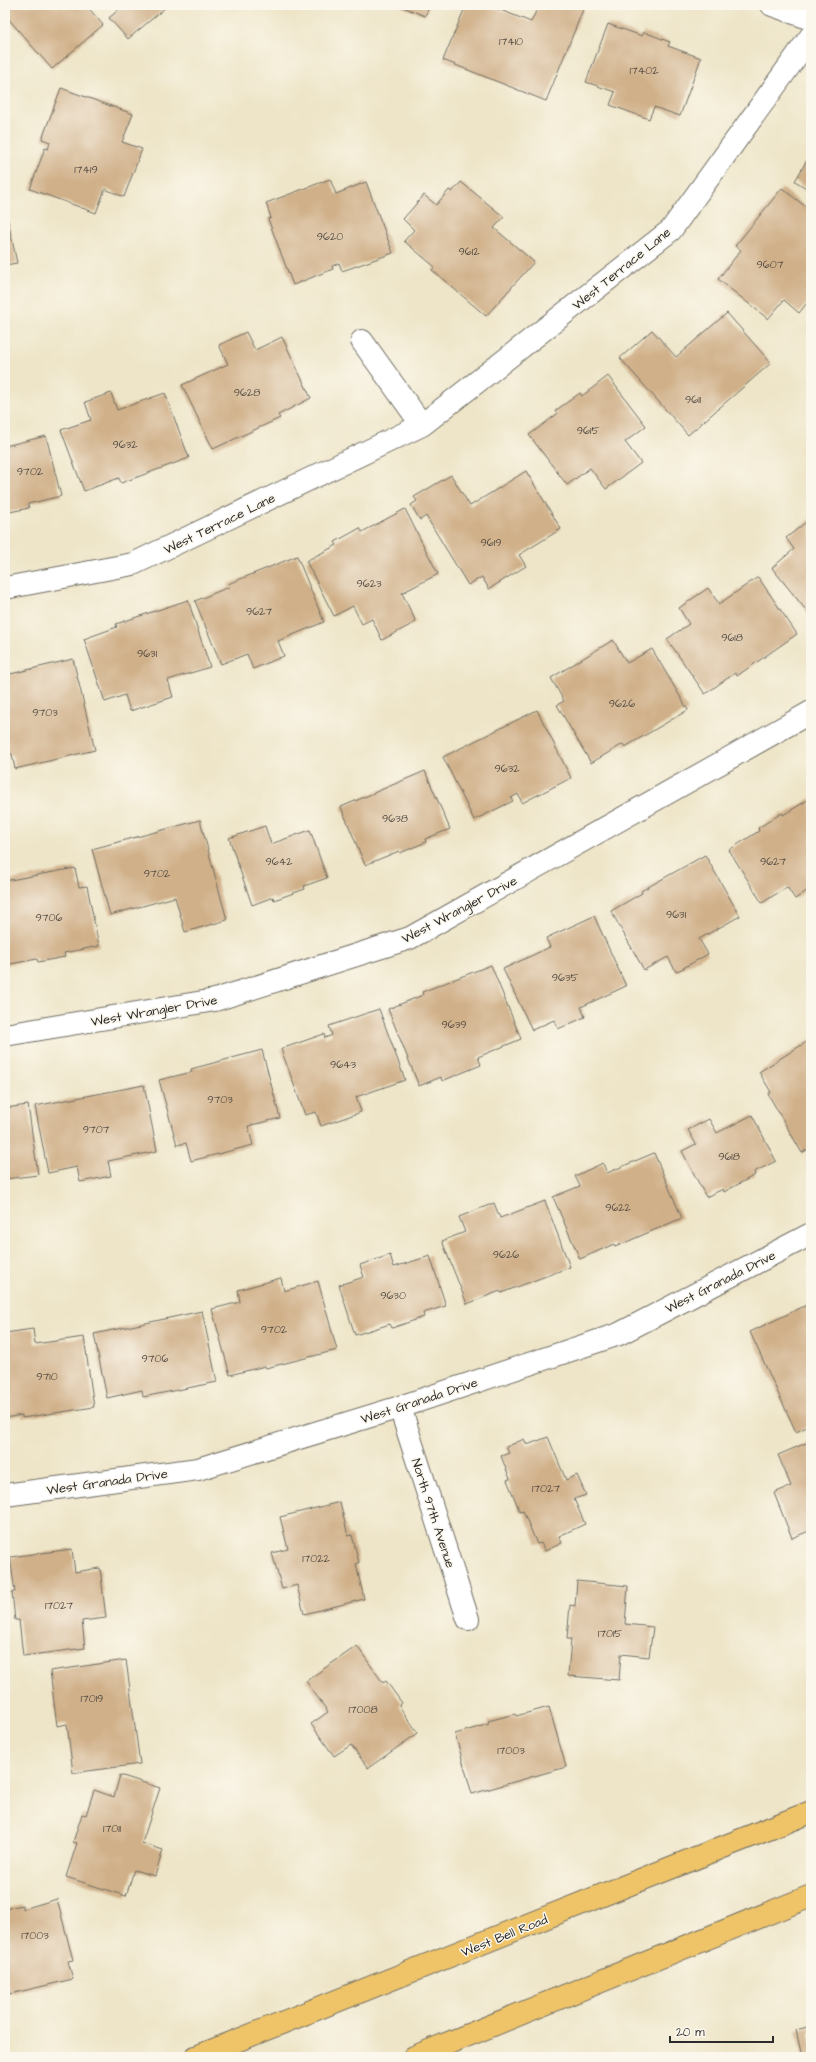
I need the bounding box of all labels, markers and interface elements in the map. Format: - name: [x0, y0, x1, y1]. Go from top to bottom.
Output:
- house number: 17410: [499, 34, 523, 49]
- house number: 17402: [630, 63, 659, 78]
- house number: 17419: [74, 162, 98, 177]
- street label: West Terrace Lane: [569, 223, 675, 314]
- house number: 9620: [317, 229, 343, 244]
- house number: 9612: [459, 244, 480, 259]
- house number: 9607: [757, 257, 784, 272]
- house number: 9628: [234, 385, 260, 400]
- house number: 9611: [685, 392, 702, 407]
- house number: 9615: [577, 423, 599, 438]
- house number: 9632: [112, 437, 138, 452]
- house number: 9702: [17, 464, 44, 479]
- street label: West Terrace Lane: [161, 489, 278, 559]
- house number: 9619: [481, 535, 501, 550]
- house number: 9623: [356, 576, 382, 591]
- house number: 9627: [246, 604, 272, 619]
- house number: 9618: [721, 630, 743, 645]
- house number: 9631: [137, 646, 158, 661]
- house number: 9626: [609, 696, 635, 711]
- house number: 9703: [32, 705, 58, 720]
- house number: 9632: [494, 761, 520, 776]
- house number: 9638: [382, 811, 408, 826]
- house number: 9642: [266, 854, 293, 869]
- house number: 9627: [760, 854, 786, 869]
- house number: 9702: [144, 866, 171, 881]
- street label: West Wrangler Drive: [399, 872, 521, 949]
- house number: 9631: [666, 907, 687, 922]
- house number: 9706: [36, 910, 63, 925]
- house number: 9635: [552, 970, 578, 985]
- street label: West Wrangler Drive: [89, 991, 219, 1032]
- house number: 9639: [441, 1017, 467, 1032]
- house number: 9643: [330, 1057, 357, 1072]
- house number: 9703: [207, 1092, 233, 1107]
- house number: 9707: [83, 1122, 110, 1137]
- house number: 9618: [718, 1149, 740, 1164]
- house number: 9622: [605, 1200, 632, 1215]
- street label: West Granada Drive: [662, 1246, 779, 1318]
- house number: 9626: [493, 1247, 519, 1262]
- house number: 9630: [380, 1288, 406, 1303]
- house number: 9702: [261, 1322, 288, 1337]
- house number: 9706: [142, 1351, 169, 1366]
- house number: 9710: [36, 1369, 58, 1384]
- street label: West Granada Drive: [359, 1374, 480, 1428]
- street label: North 97th Avenue: [407, 1456, 459, 1570]
- street label: West Granada Drive: [45, 1465, 169, 1499]
- house number: 17027: [532, 1481, 560, 1496]
- house number: 17022: [302, 1551, 331, 1566]
- house number: 17027: [45, 1598, 73, 1613]
- house number: 17015: [598, 1626, 622, 1641]
- house number: 17019: [81, 1691, 103, 1706]
- house number: 17008: [348, 1702, 378, 1717]
- house number: 17003: [497, 1743, 525, 1758]
- house number: 17011: [103, 1821, 122, 1836]
- street label: West Bell Road: [458, 1910, 551, 1961]
- house number: 17003: [21, 1928, 49, 1943]
- scale bar: [670, 2018, 773, 2044]
- text: 20 m: [676, 2024, 705, 2041]

